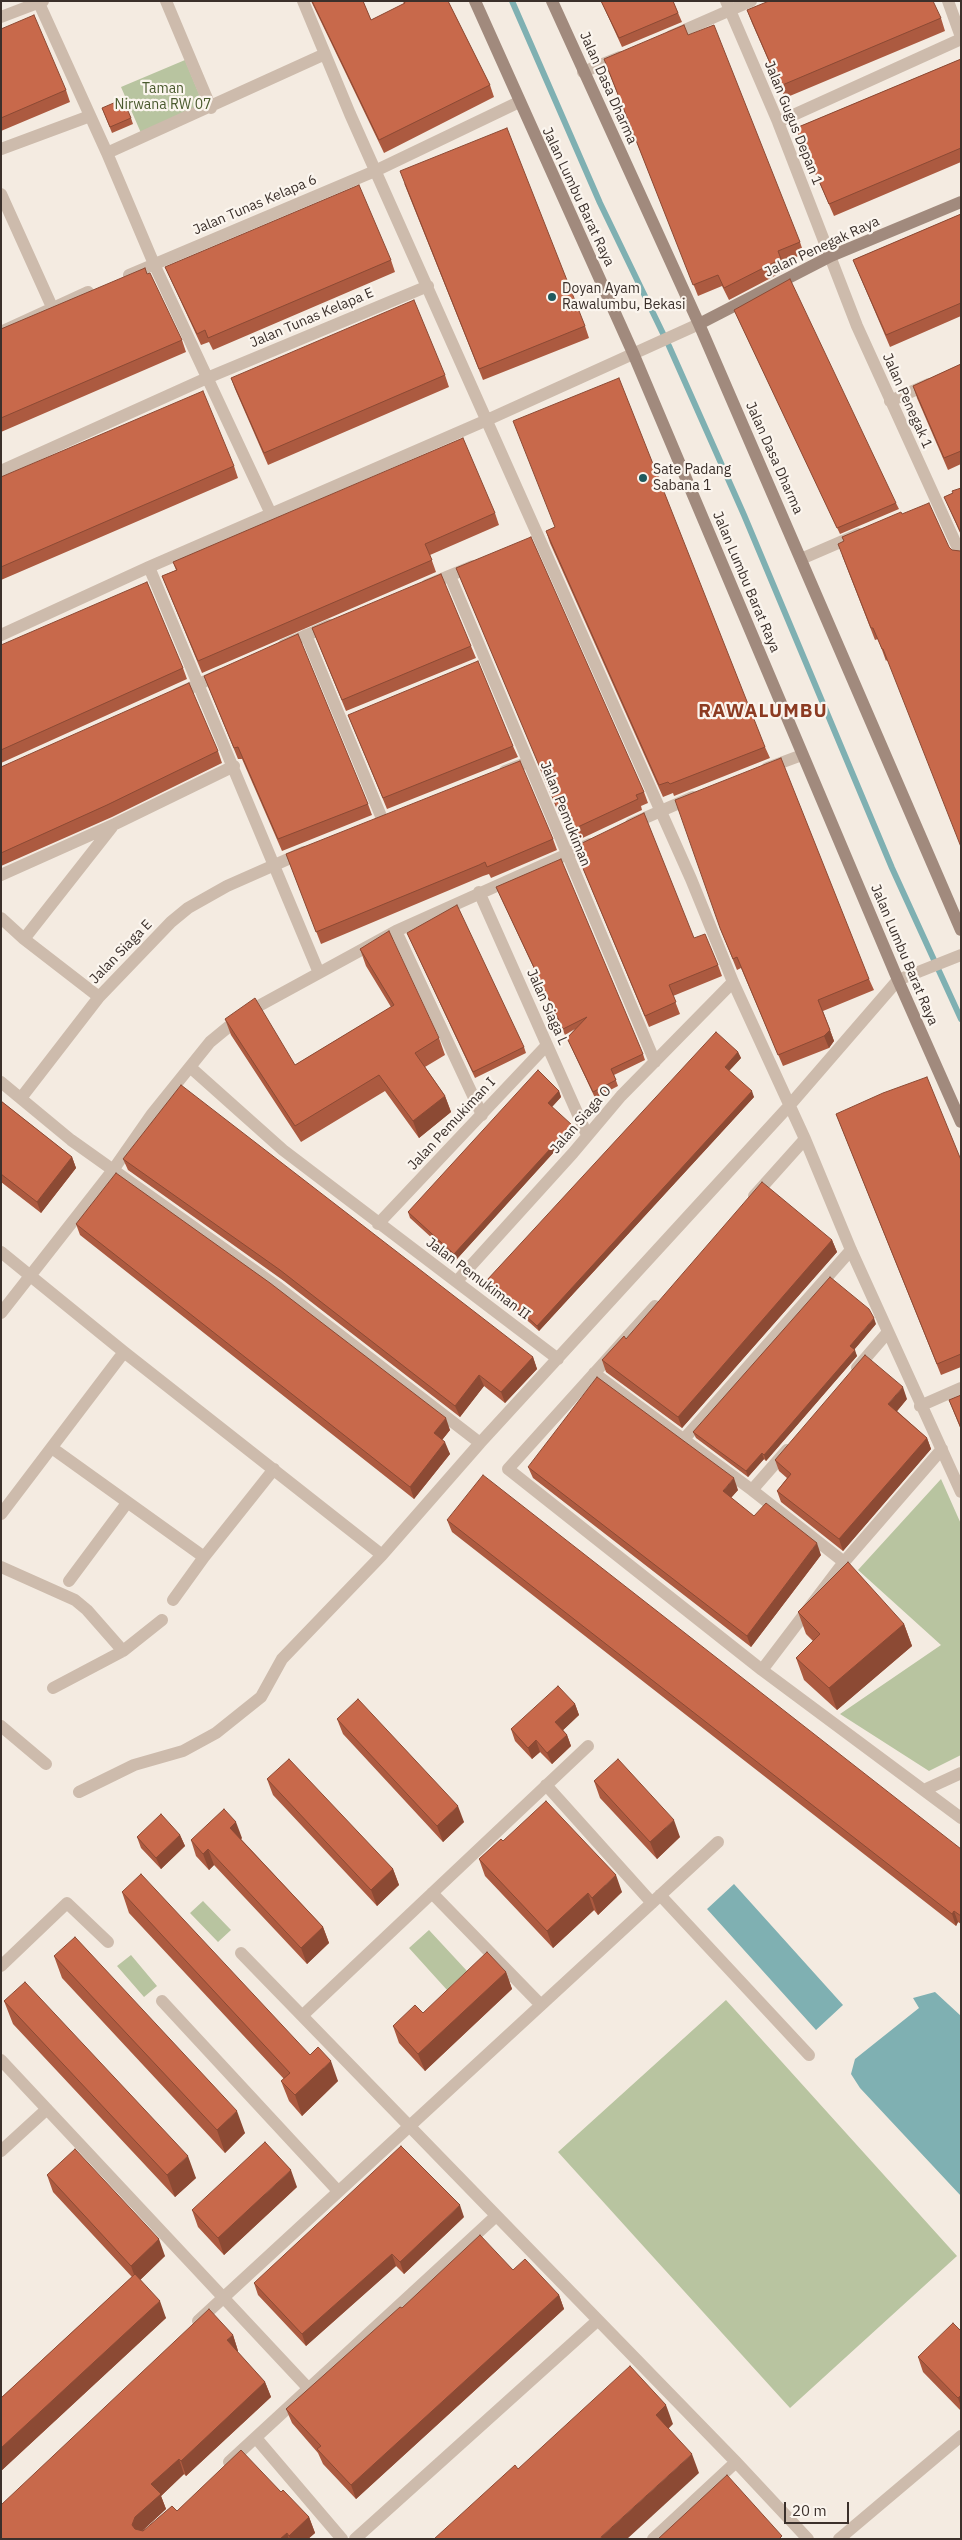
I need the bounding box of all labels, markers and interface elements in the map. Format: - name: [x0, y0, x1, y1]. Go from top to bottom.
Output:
- street label: Jalan Dasa Dharma: [576, 29, 640, 147]
- street label: Jalan Gugus Depan 1: [760, 58, 826, 188]
- park label: Taman Nirwana RW 07: [115, 81, 211, 114]
- street label: Jalan Lumbu Barat Raya: [538, 125, 618, 269]
- street label: Jalan Tunas Kelapa 6: [191, 171, 319, 239]
- street label: Jalan Penegak Raya: [762, 213, 882, 281]
- place label: Doyan Ayam Rawalumbu, Bekasi: [562, 281, 685, 314]
- street label: Jalan Tunas Kelapa E: [248, 284, 376, 352]
- marker: Doyan Ayam Rawalumbu, Bekasi: [546, 291, 558, 303]
- street label: Jalan Penegak 1: [878, 351, 936, 451]
- street label: Jalan Dasa Dharma: [742, 399, 806, 517]
- place label: Sate Padang Sabana 1: [653, 462, 731, 494]
- marker: Sate Padang Sabana 1: [637, 472, 649, 484]
- street label: Jalan Lumbu Barat Raya: [709, 509, 783, 655]
- district label: RAWALUMBU: [697, 701, 829, 723]
- street label: Jalan Pemukiman: [536, 759, 594, 869]
- street label: Jalan Lumbu Barat Raya: [867, 882, 941, 1028]
- street label: Jalan Siaga E: [86, 916, 156, 988]
- street label: Jalan Siaga L: [523, 966, 571, 1048]
- street label: Jalan Pemukiman I: [405, 1074, 499, 1174]
- street label: Jalan Siaga O: [547, 1083, 615, 1157]
- street label: Jalan Pemukiman II: [423, 1234, 533, 1324]
- scale bar: [787, 2492, 852, 2524]
- text: 20 m: [792, 2501, 827, 2520]

